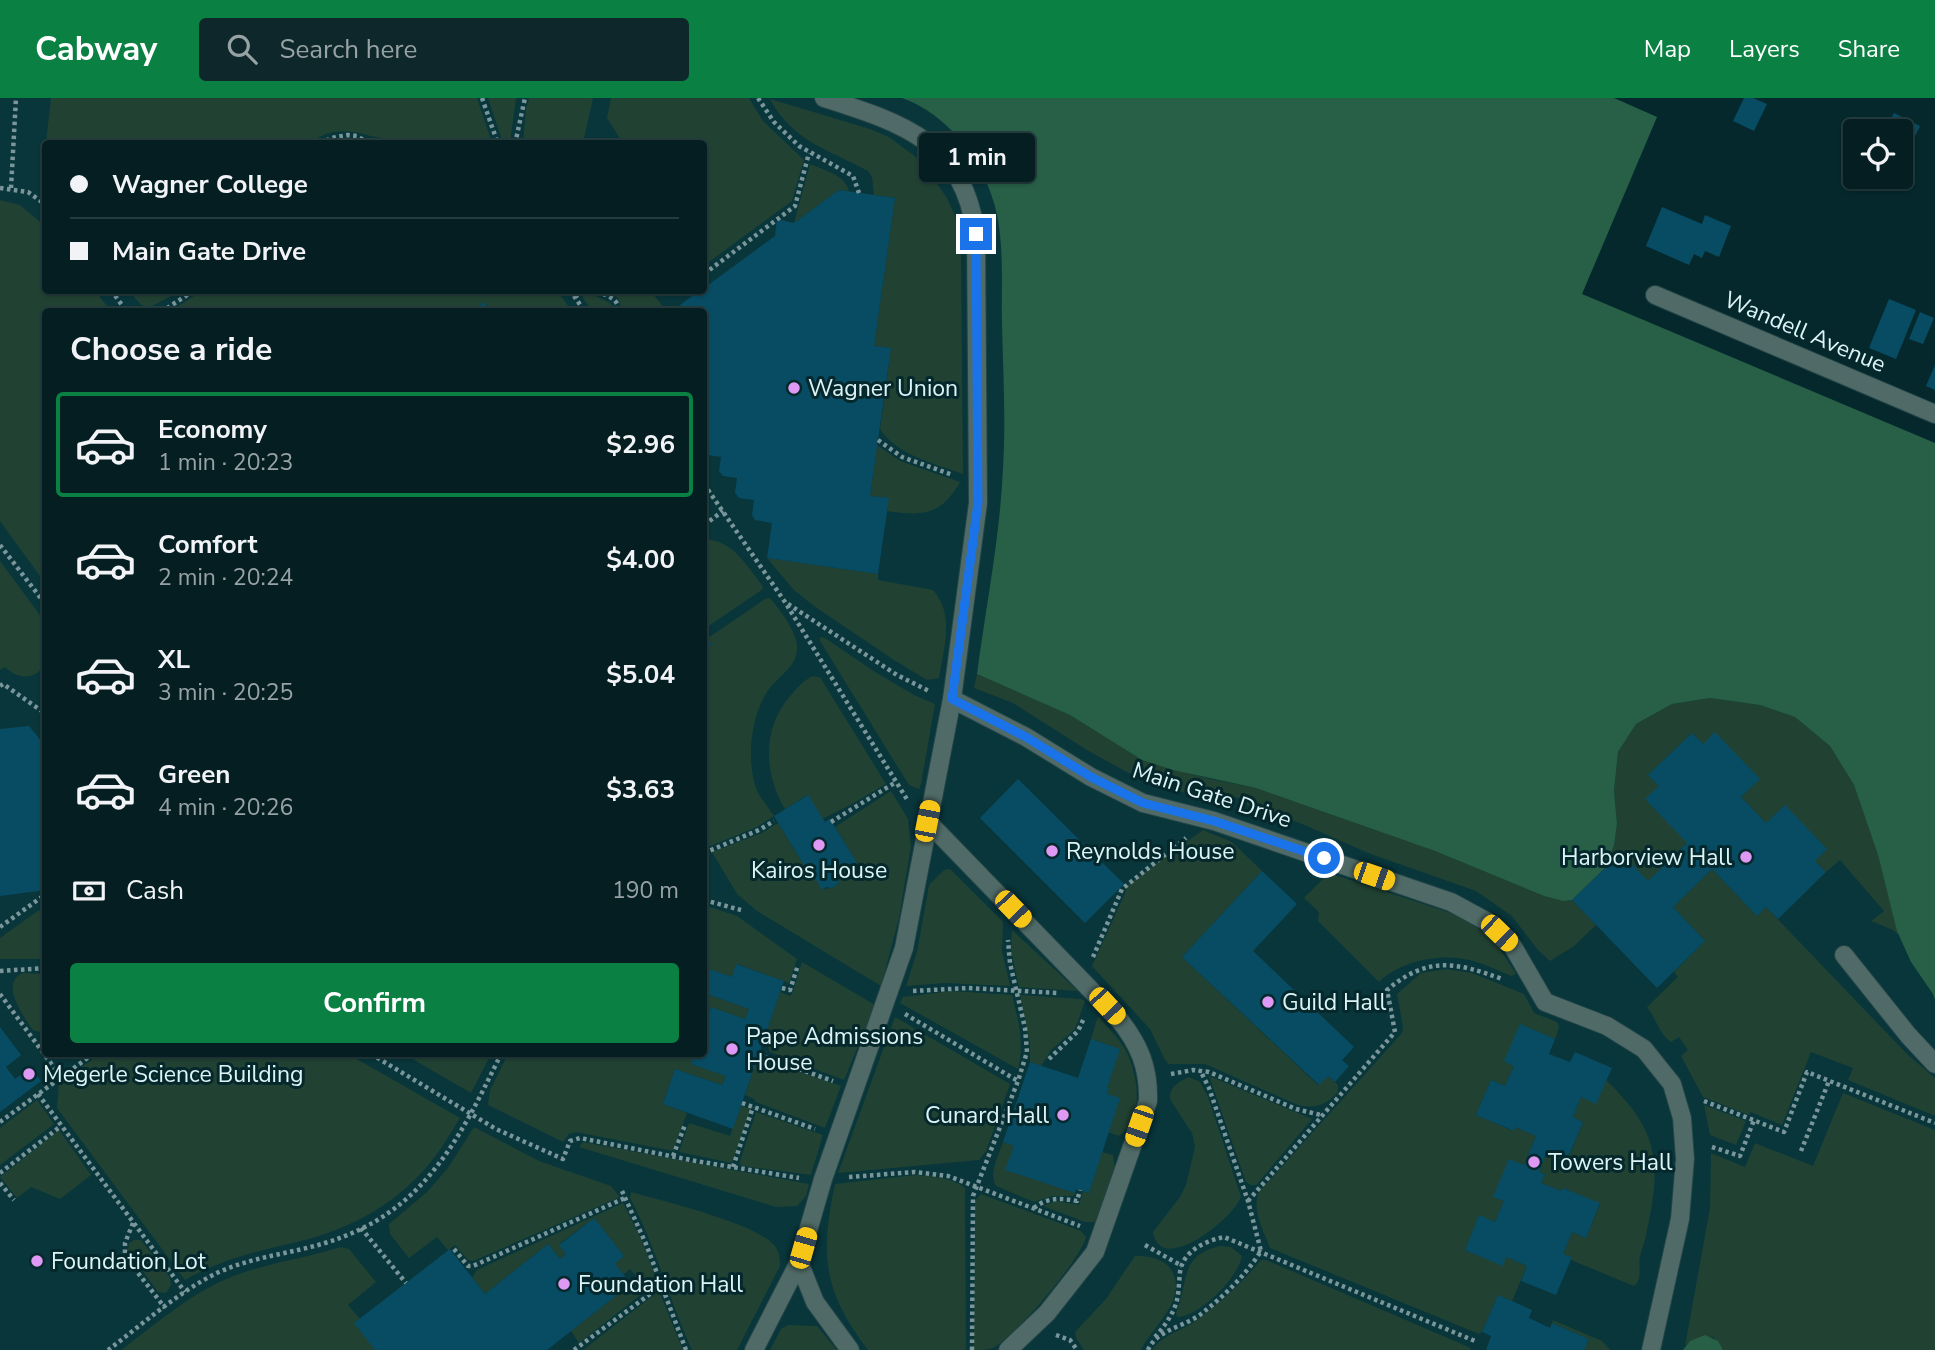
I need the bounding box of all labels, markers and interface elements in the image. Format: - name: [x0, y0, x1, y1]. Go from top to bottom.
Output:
- search box: [199, 18, 689, 81]
- text: Cabway: [35, 27, 157, 72]
- icon: search: [223, 30, 261, 68]
- text: Search here: [279, 32, 417, 67]
- text: Map: [1644, 33, 1691, 65]
- text: Layers: [1729, 33, 1800, 65]
- text: Share: [1838, 33, 1900, 65]
- map controls: [1843, 119, 1913, 189]
- button: locate: [1843, 119, 1913, 189]
- callout: 1 min: [918, 132, 1034, 181]
- text: 1 min: [947, 142, 1007, 173]
- text: Wagner College: [112, 167, 308, 202]
- route end: [960, 218, 992, 250]
- text: Main Gate Drive: [112, 234, 306, 269]
- street label: Wandell Avenue: [1719, 284, 1891, 380]
- text: Choose a ride: [70, 328, 272, 371]
- place label: Wagner Union: [808, 373, 958, 404]
- marker: Wagner Union: [786, 380, 802, 396]
- text: Economy: [158, 412, 267, 447]
- icon: car: [74, 413, 137, 476]
- text: $2.96: [606, 427, 675, 462]
- text: 1 min · 20:23: [158, 447, 293, 478]
- text: Comfort: [158, 527, 258, 562]
- icon: car: [74, 528, 137, 591]
- text: $4.00: [606, 542, 675, 577]
- text: 2 min · 20:24: [158, 562, 293, 593]
- text: XL: [158, 642, 190, 677]
- icon: car: [74, 643, 137, 706]
- text: $5.04: [606, 657, 675, 692]
- text: 3 min · 20:25: [158, 677, 293, 708]
- street label: Main Gate Drive: [1128, 755, 1296, 835]
- text: Green: [158, 757, 231, 792]
- icon: car: [74, 758, 137, 821]
- text: $3.63: [606, 772, 675, 807]
- text: 4 min · 20:26: [158, 792, 293, 823]
- car: [913, 798, 942, 844]
- place label: Reynolds House: [1066, 836, 1234, 867]
- marker: Kairos House: [811, 837, 827, 853]
- route start: [1308, 842, 1340, 874]
- place label: Harborview Hall: [1561, 842, 1732, 873]
- marker: Reynolds House: [1044, 843, 1060, 859]
- marker: Harborview Hall: [1738, 849, 1754, 865]
- place label: Kairos House: [751, 855, 887, 886]
- car: [1351, 859, 1398, 893]
- icon: cash: [70, 872, 108, 910]
- text: Cash: [126, 873, 184, 908]
- text: 190 m: [612, 875, 679, 906]
- car: [991, 887, 1036, 931]
- car: [1477, 911, 1522, 955]
- button: Confirm: [70, 963, 679, 1043]
- car: [1085, 983, 1130, 1029]
- place label: Guild Hall: [1282, 987, 1386, 1018]
- marker: Guild Hall: [1260, 994, 1276, 1010]
- place label: Pape Admissions House: [746, 1021, 923, 1078]
- marker: Pape Admissions House: [724, 1041, 740, 1057]
- place label: Megerle Science Building: [43, 1059, 303, 1090]
- marker: Megerle Science Building: [21, 1066, 37, 1082]
- place label: Cunard Hall: [925, 1100, 1049, 1131]
- car: [1123, 1103, 1156, 1149]
- marker: Cunard Hall: [1055, 1107, 1071, 1123]
- place label: Towers Hall: [1548, 1147, 1673, 1178]
- marker: Towers Hall: [1526, 1154, 1542, 1170]
- car: [788, 1225, 819, 1271]
- place label: Foundation Lot: [51, 1246, 207, 1277]
- marker: Foundation Lot: [29, 1253, 45, 1269]
- place label: Foundation Hall: [578, 1269, 743, 1300]
- marker: Foundation Hall: [556, 1276, 572, 1292]

